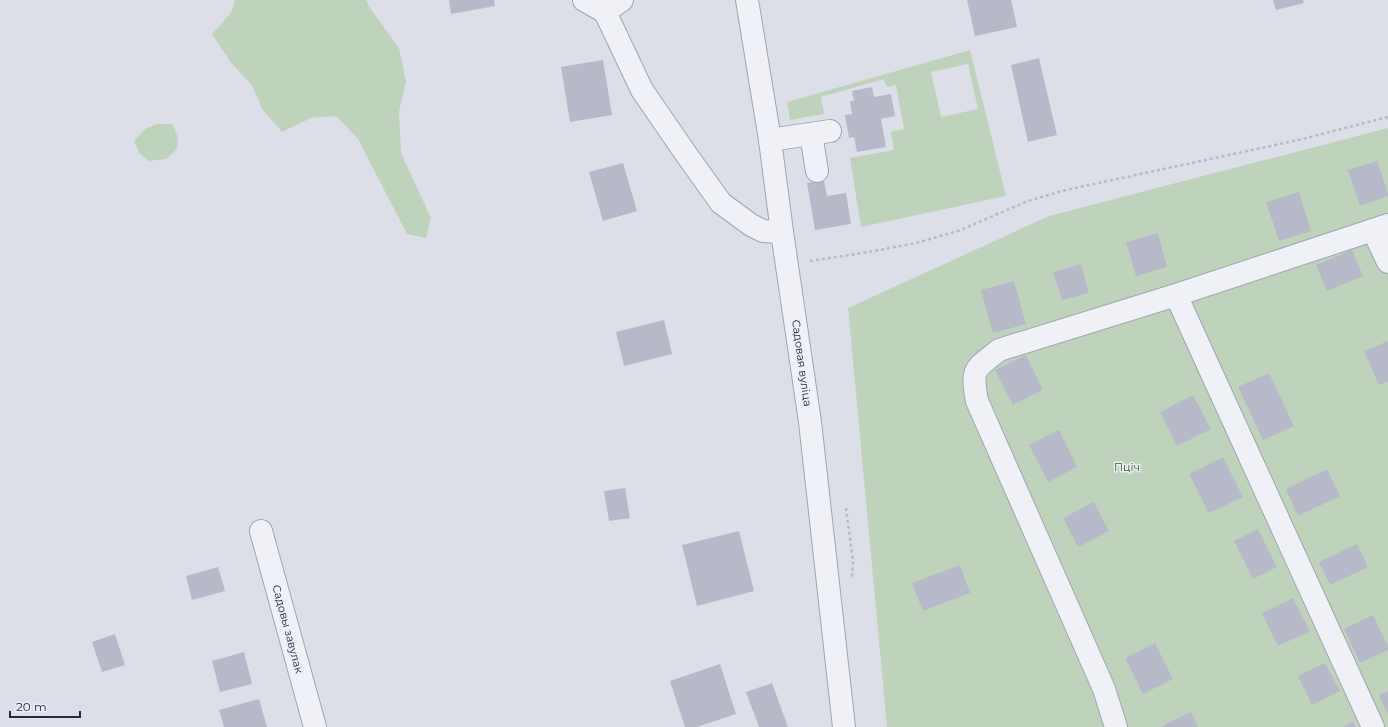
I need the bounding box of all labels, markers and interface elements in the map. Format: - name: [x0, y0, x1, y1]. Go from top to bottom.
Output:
- street label: Садовая вуліца: [789, 319, 815, 407]
- park label: Пціч: [1114, 460, 1140, 474]
- street label: Садовы завулак: [269, 583, 307, 675]
- scale bar: [10, 693, 80, 719]
- text: 20 m: [16, 699, 47, 714]

